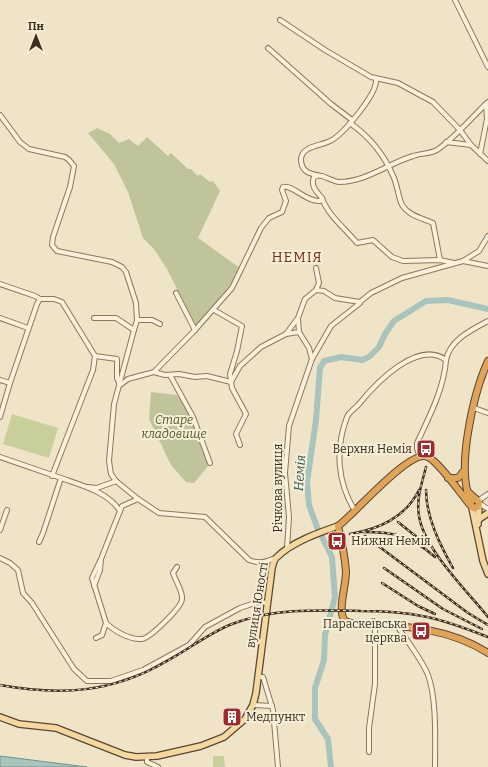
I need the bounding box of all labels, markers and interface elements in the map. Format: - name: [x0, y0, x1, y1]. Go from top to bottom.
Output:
- north arrow: [16, 16, 56, 56]
- text: Пн: [28, 20, 45, 33]
- district label: НЕМІЯ: [271, 249, 323, 266]
- park label: Старе кладовище: [141, 413, 207, 441]
- bus stop icon: Верхня Немія: [415, 438, 437, 460]
- place label: Верхня Немія: [333, 442, 412, 456]
- street label: Річкова вулиця: [271, 443, 285, 532]
- water label: Немія: [291, 454, 308, 492]
- bus stop icon: Нижня Немія: [326, 530, 348, 552]
- place label: Нижня Немія: [351, 534, 431, 548]
- street label: вулиця Юності: [243, 561, 271, 649]
- place label: Параскеївська церква: [323, 617, 407, 645]
- bus stop icon: Параскеївська церква: [410, 620, 432, 642]
- building icon: Медпункт: [221, 706, 243, 728]
- place label: Медпункт: [246, 710, 305, 724]

